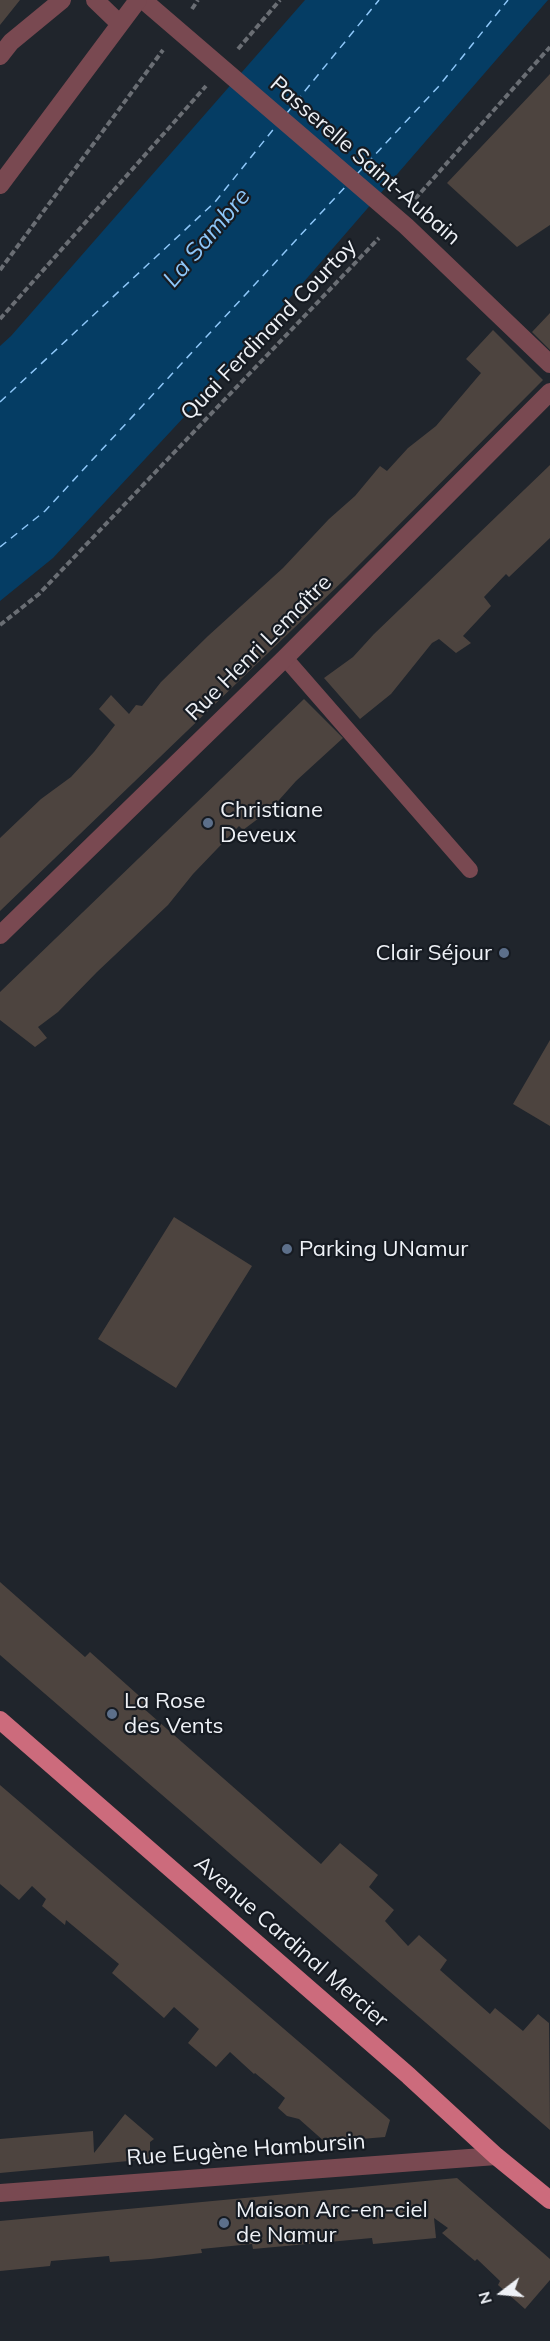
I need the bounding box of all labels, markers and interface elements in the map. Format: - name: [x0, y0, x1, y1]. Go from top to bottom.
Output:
- street label: Passerelle Saint-Aubain: [264, 71, 466, 251]
- water label: La Sambre: [157, 183, 257, 293]
- street label: Quai Ferdinand Courtoy: [176, 234, 362, 426]
- street label: Rue Henri Lemaître: [181, 570, 337, 726]
- place label: Christiane Deveux: [220, 797, 323, 848]
- marker: Christiane Deveux: [201, 816, 215, 830]
- place label: Clair Séjour: [375, 940, 492, 966]
- marker: Clair Séjour: [497, 946, 511, 960]
- place label: Parking UNamur: [299, 1236, 468, 1262]
- marker: Parking UNamur: [280, 1242, 294, 1256]
- place label: La Rose des Vents: [124, 1688, 223, 1740]
- marker: La Rose des Vents: [105, 1707, 119, 1721]
- street label: Avenue Cardinal Mercier: [189, 1851, 393, 2033]
- street label: Rue Eugène Hambursin: [126, 2128, 366, 2172]
- place label: Maison Arc-en-ciel de Namur: [236, 2197, 428, 2248]
- marker: Maison Arc-en-ciel de Namur: [217, 2216, 231, 2230]
- north arrow: [472, 2263, 532, 2323]
- text: N: [473, 2289, 496, 2307]

